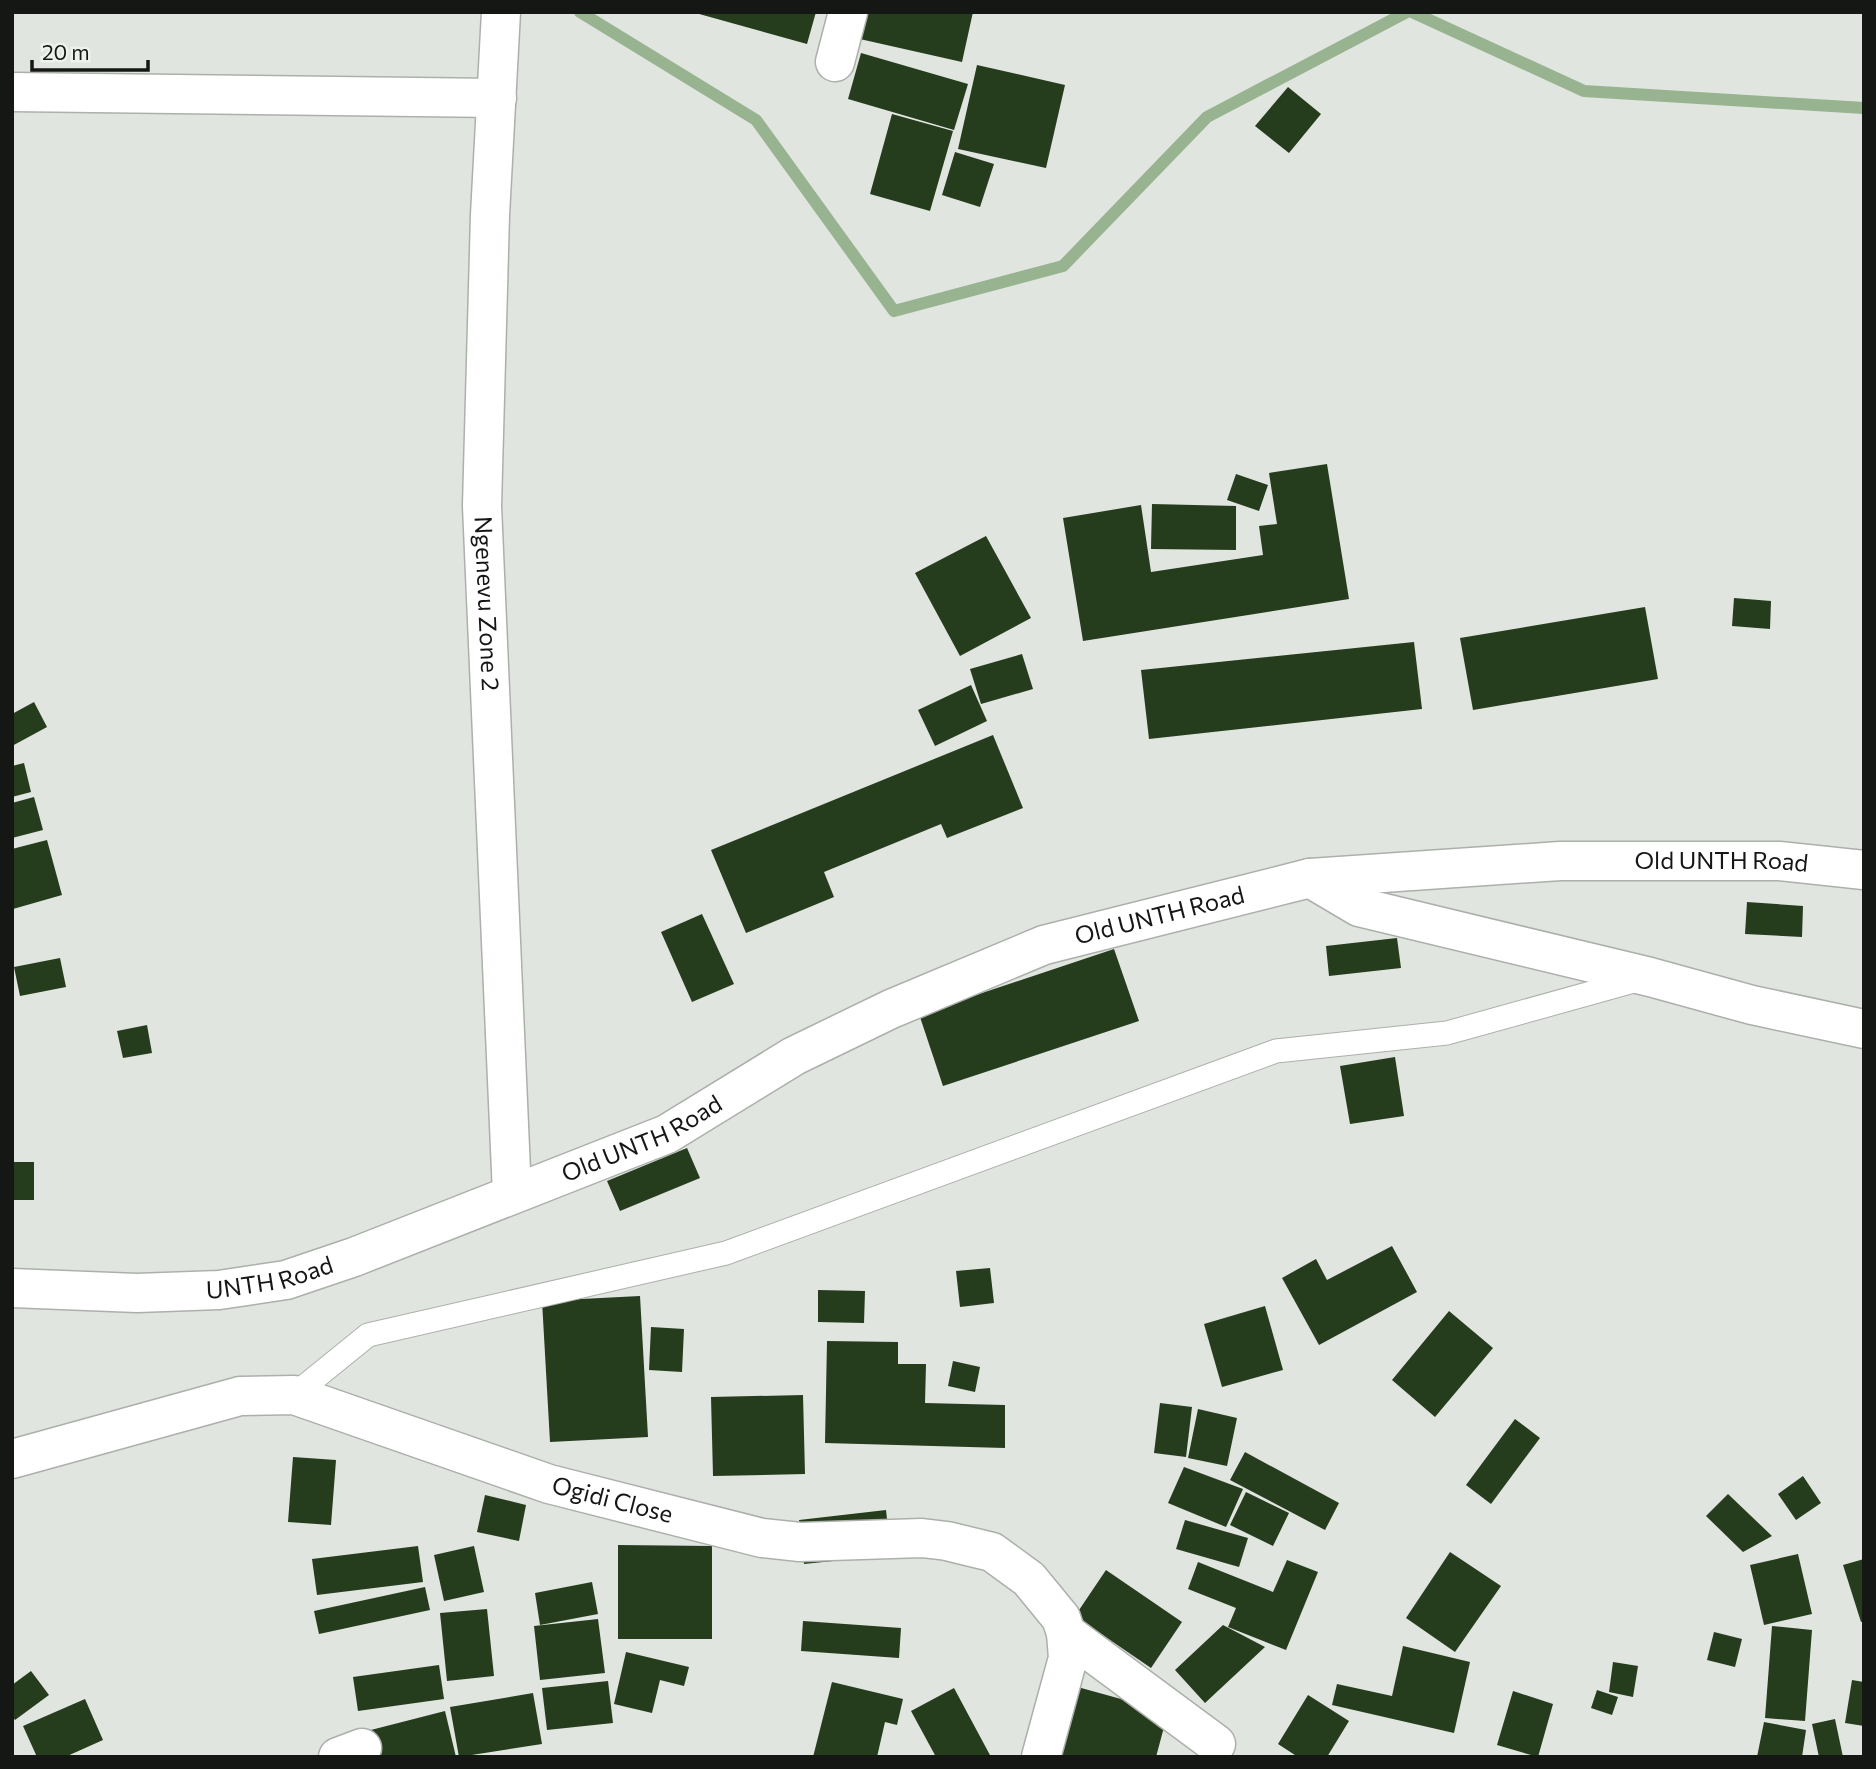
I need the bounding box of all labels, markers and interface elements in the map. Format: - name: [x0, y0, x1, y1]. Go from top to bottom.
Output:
- scale bar: [32, 28, 147, 72]
- text: 20 m: [42, 39, 90, 64]
- street label: Ngenevu Zone 2: [469, 515, 506, 691]
- street label: Old UNTH Road: [1634, 845, 1810, 877]
- street label: Old UNTH Road: [1071, 879, 1247, 950]
- street label: Old UNTH Road: [557, 1088, 727, 1187]
- street label: UNTH Road: [205, 1249, 337, 1303]
- street label: Ogidi Close: [549, 1469, 676, 1528]

